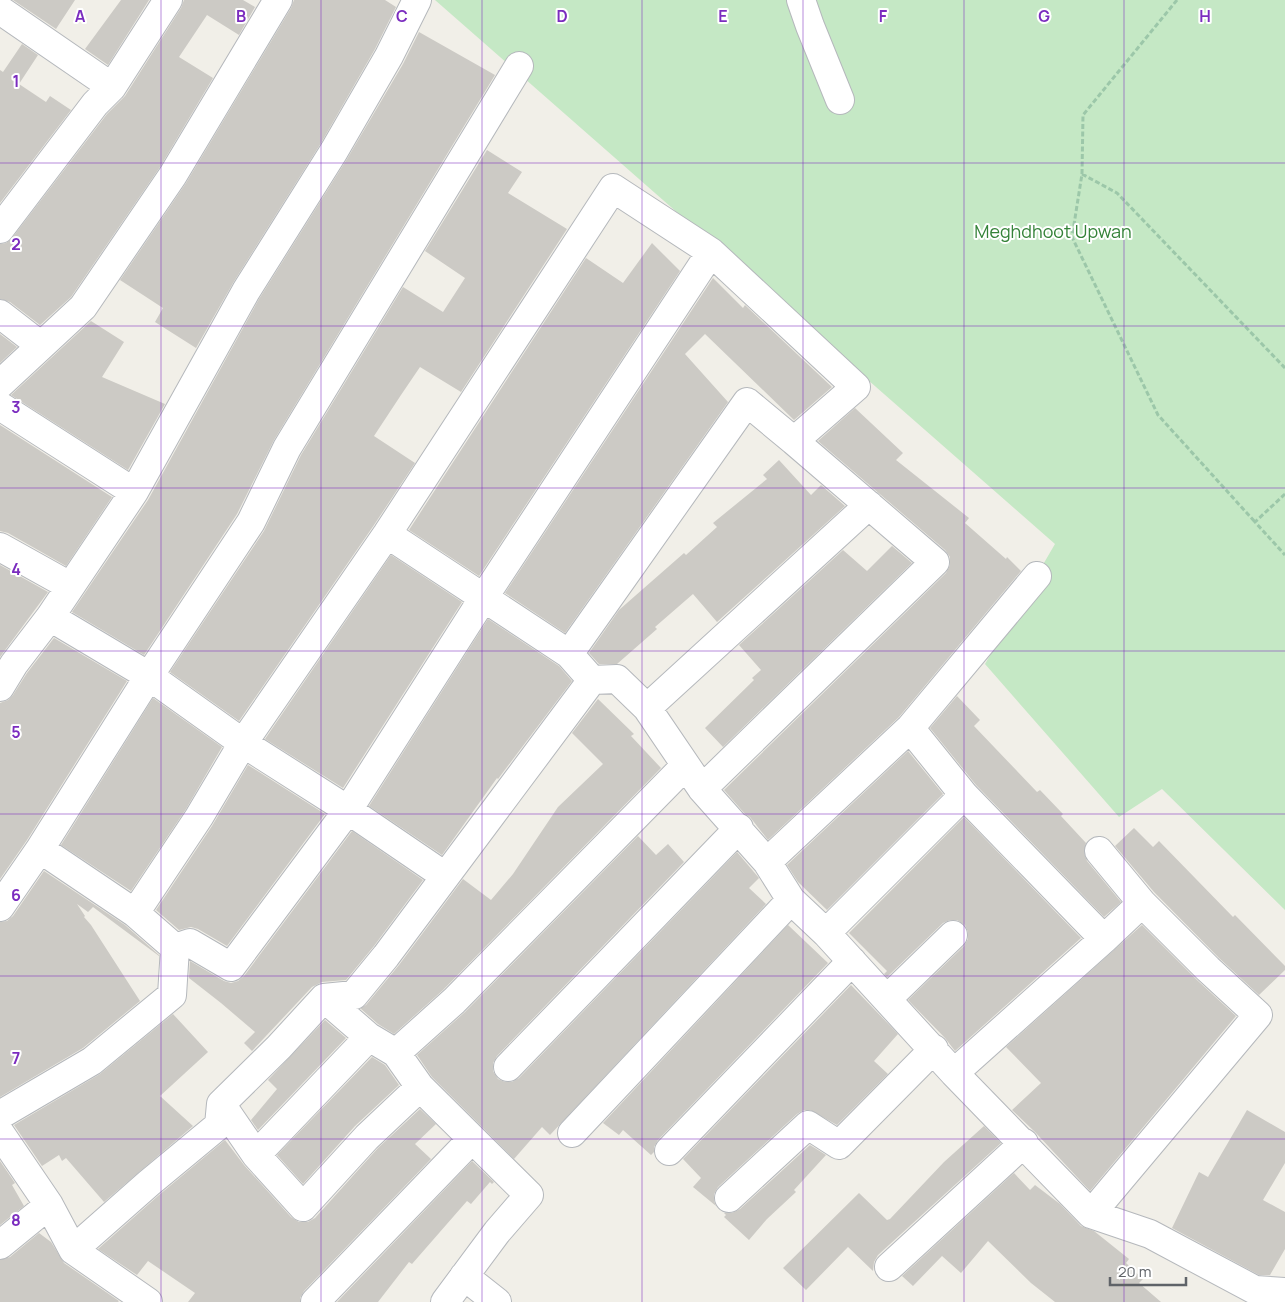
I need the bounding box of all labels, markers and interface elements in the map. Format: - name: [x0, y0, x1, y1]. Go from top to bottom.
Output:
- text: A: [75, 5, 86, 27]
- text: B: [236, 5, 246, 27]
- text: C: [396, 5, 408, 27]
- text: D: [556, 5, 568, 27]
- text: E: [718, 5, 728, 27]
- text: F: [879, 5, 888, 27]
- text: G: [1038, 5, 1050, 27]
- text: H: [1199, 5, 1211, 27]
- text: 1: [12, 70, 20, 92]
- park label: Meghdhoot Upwan: [974, 219, 1132, 243]
- text: 2: [11, 233, 21, 255]
- text: 3: [11, 396, 21, 418]
- text: 4: [11, 558, 21, 580]
- text: 5: [11, 721, 21, 743]
- text: 6: [11, 884, 21, 906]
- text: 7: [12, 1047, 20, 1069]
- text: 8: [11, 1209, 21, 1231]
- scale bar: [1110, 1254, 1186, 1286]
- text: 20 m: [1118, 1261, 1151, 1282]

